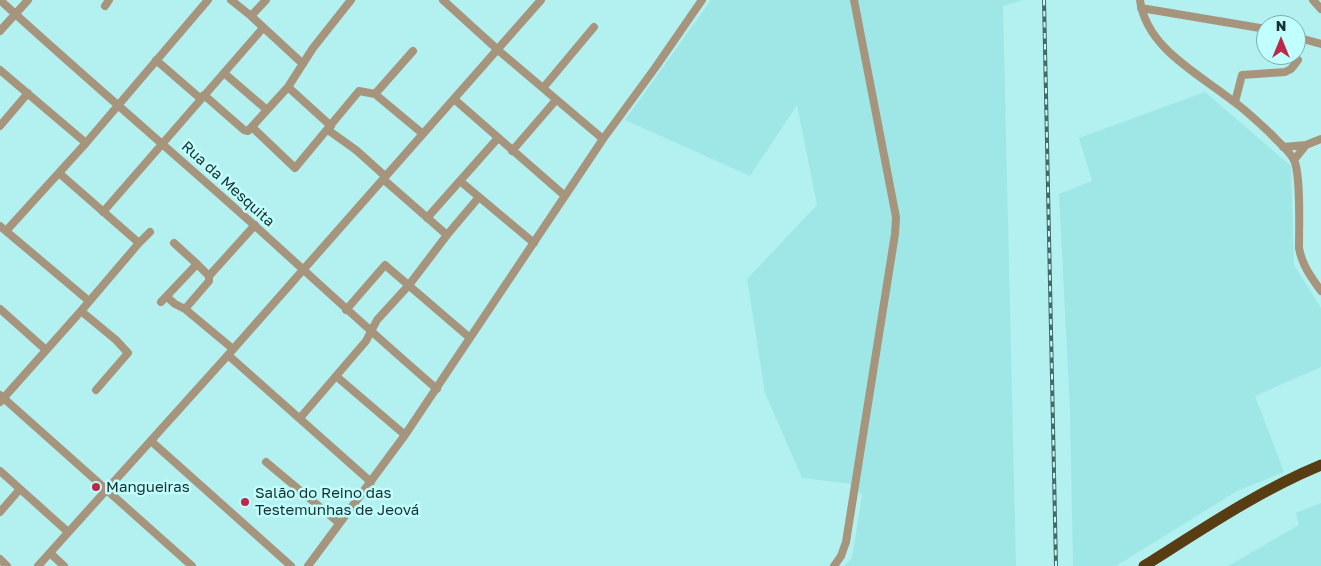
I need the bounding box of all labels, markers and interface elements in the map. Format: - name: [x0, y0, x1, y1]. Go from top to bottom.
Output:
- north arrow: [1256, 15, 1306, 65]
- text: N: [1276, 17, 1286, 34]
- street label: Rua da Mesquita: [178, 138, 278, 230]
- place label: Mangueiras: [106, 478, 190, 496]
- marker: Mangueiras: [90, 481, 102, 493]
- place label: Salão do Reino das Testemunhas de Jeová: [255, 484, 419, 519]
- marker: Salão do Reino das Testemunhas de Jeová: [239, 496, 251, 508]

